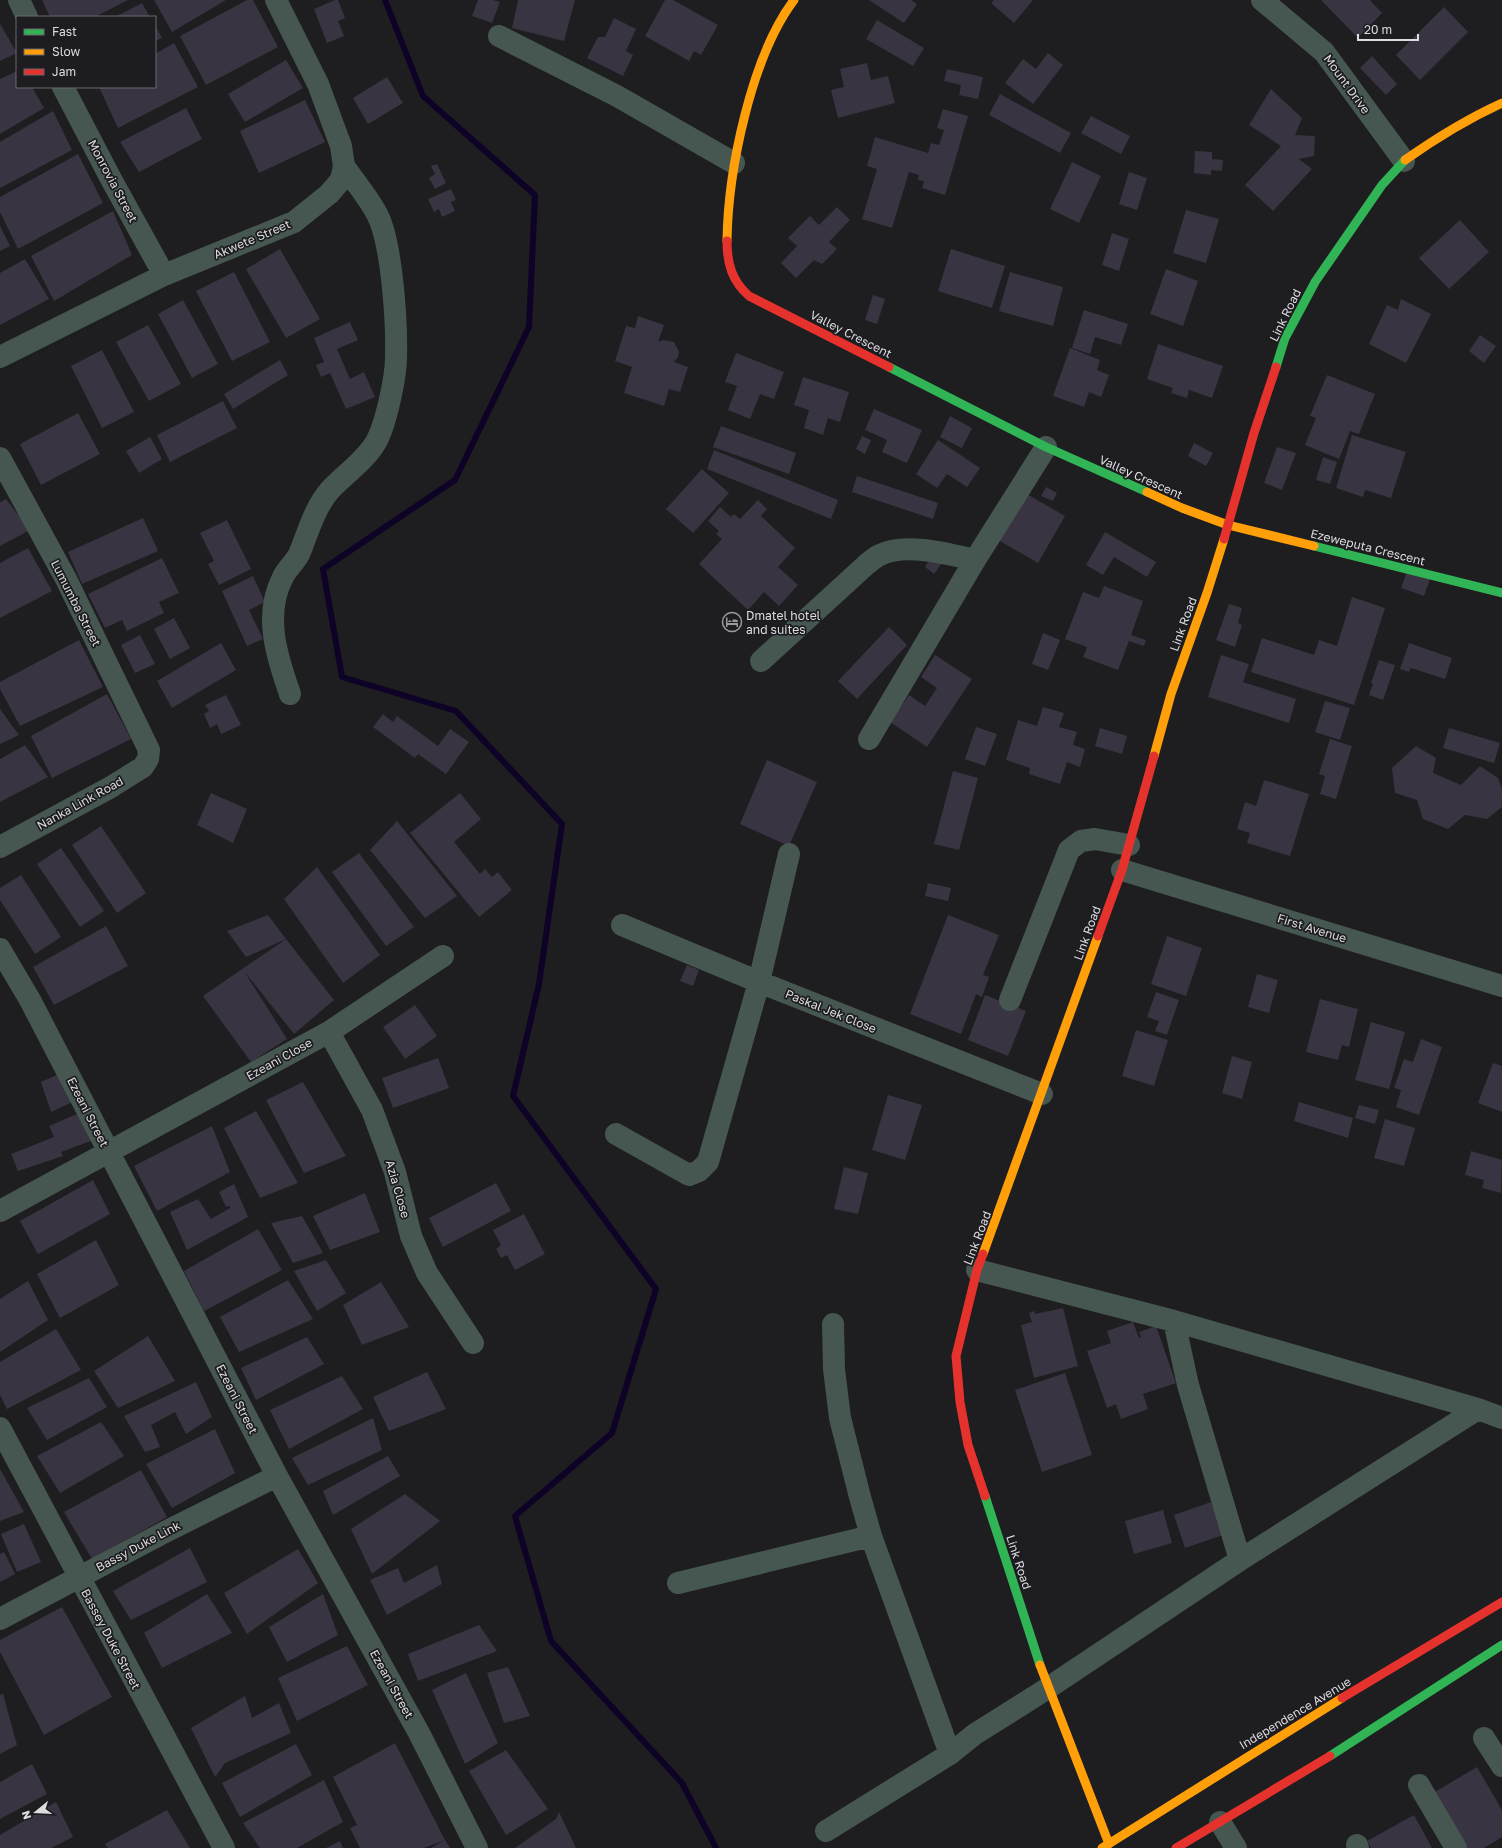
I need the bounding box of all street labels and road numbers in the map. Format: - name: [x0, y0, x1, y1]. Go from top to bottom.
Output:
- street label: Mount Drive: [1320, 51, 1374, 117]
- street label: Monrovia Street: [85, 137, 141, 225]
- street label: Akwete Street: [211, 216, 293, 262]
- street label: Link Road: [1266, 286, 1304, 344]
- street label: Valley Crescent: [808, 307, 895, 361]
- street label: Valley Crescent: [1097, 452, 1185, 502]
- street label: Ezeweputa Crescent: [1309, 525, 1427, 569]
- street label: Lumumba Street: [48, 557, 104, 649]
- street label: Link Road: [1166, 595, 1200, 653]
- street label: Nanka Link Road: [34, 773, 126, 833]
- street label: Link Road: [1070, 904, 1104, 962]
- street label: First Avenue: [1276, 910, 1348, 946]
- street label: Paskal Jek Close: [783, 986, 879, 1036]
- street label: Ezeani Close: [243, 1035, 315, 1083]
- street label: Ezeani Street: [64, 1075, 112, 1150]
- street label: Azia Close: [383, 1158, 413, 1220]
- street label: Link Road: [960, 1209, 994, 1267]
- street label: Ezeani Street: [213, 1362, 261, 1437]
- street label: Bassy Duke Link: [93, 1517, 183, 1575]
- street label: Link Road: [1003, 1533, 1035, 1591]
- street label: Bassey Duke Street: [78, 1586, 144, 1692]
- street label: Ezeani Street: [367, 1647, 417, 1721]
- street label: Independence Avenue: [1236, 1674, 1354, 1752]

